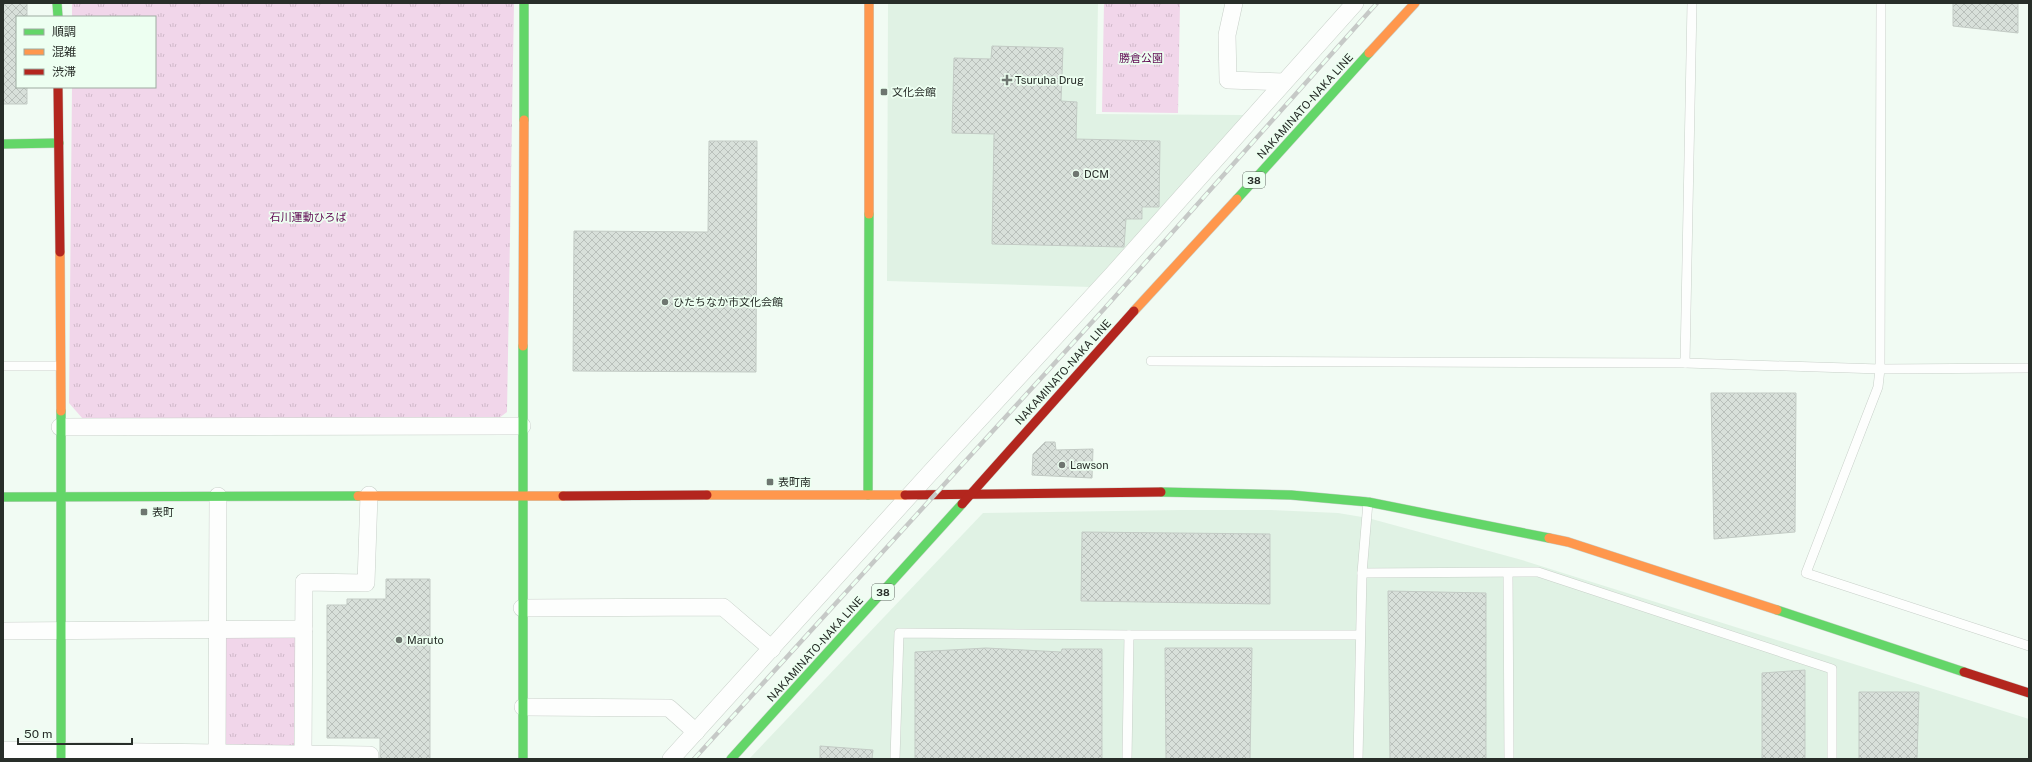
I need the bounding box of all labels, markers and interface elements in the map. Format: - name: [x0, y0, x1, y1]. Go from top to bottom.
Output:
- legend: [16, 16, 156, 88]
- text: 順調: [52, 25, 76, 39]
- text: 混雑: [52, 45, 76, 59]
- street label: NAKAMINATO-NAKA LINE: [1255, 51, 1355, 161]
- park label: 勝倉公園: [1119, 52, 1163, 64]
- text: 渋滞: [52, 65, 76, 79]
- place label: Tsuruha Drug: [1015, 74, 1084, 86]
- marker: Tsuruha Drug: [1002, 75, 1012, 85]
- place label: 文化会館: [892, 86, 936, 98]
- marker: 文化会館: [879, 87, 889, 97]
- place label: DCM: [1084, 168, 1109, 180]
- marker: DCM: [1071, 169, 1081, 179]
- road number: 38: [1243, 172, 1265, 188]
- park label: 石川運動ひろば: [270, 211, 347, 223]
- place label: ひたちなか市文化会館: [673, 296, 783, 308]
- marker: ひたちなか市文化会館: [660, 297, 670, 307]
- street label: NAKAMINATO-NAKA LINE: [1013, 317, 1113, 427]
- place label: Lawson: [1070, 459, 1109, 471]
- marker: Lawson: [1057, 460, 1067, 470]
- place label: 表町南: [778, 476, 811, 488]
- marker: 表町南: [765, 477, 775, 487]
- place label: 表町: [152, 506, 174, 518]
- marker: 表町: [139, 507, 149, 517]
- road number: 38: [872, 584, 894, 600]
- street label: NAKAMINATO-NAKA LINE: [765, 594, 865, 704]
- place label: Maruto: [407, 634, 444, 646]
- marker: Maruto: [394, 635, 404, 645]
- scale bar: [18, 720, 132, 746]
- text: 50 m: [24, 727, 52, 741]

